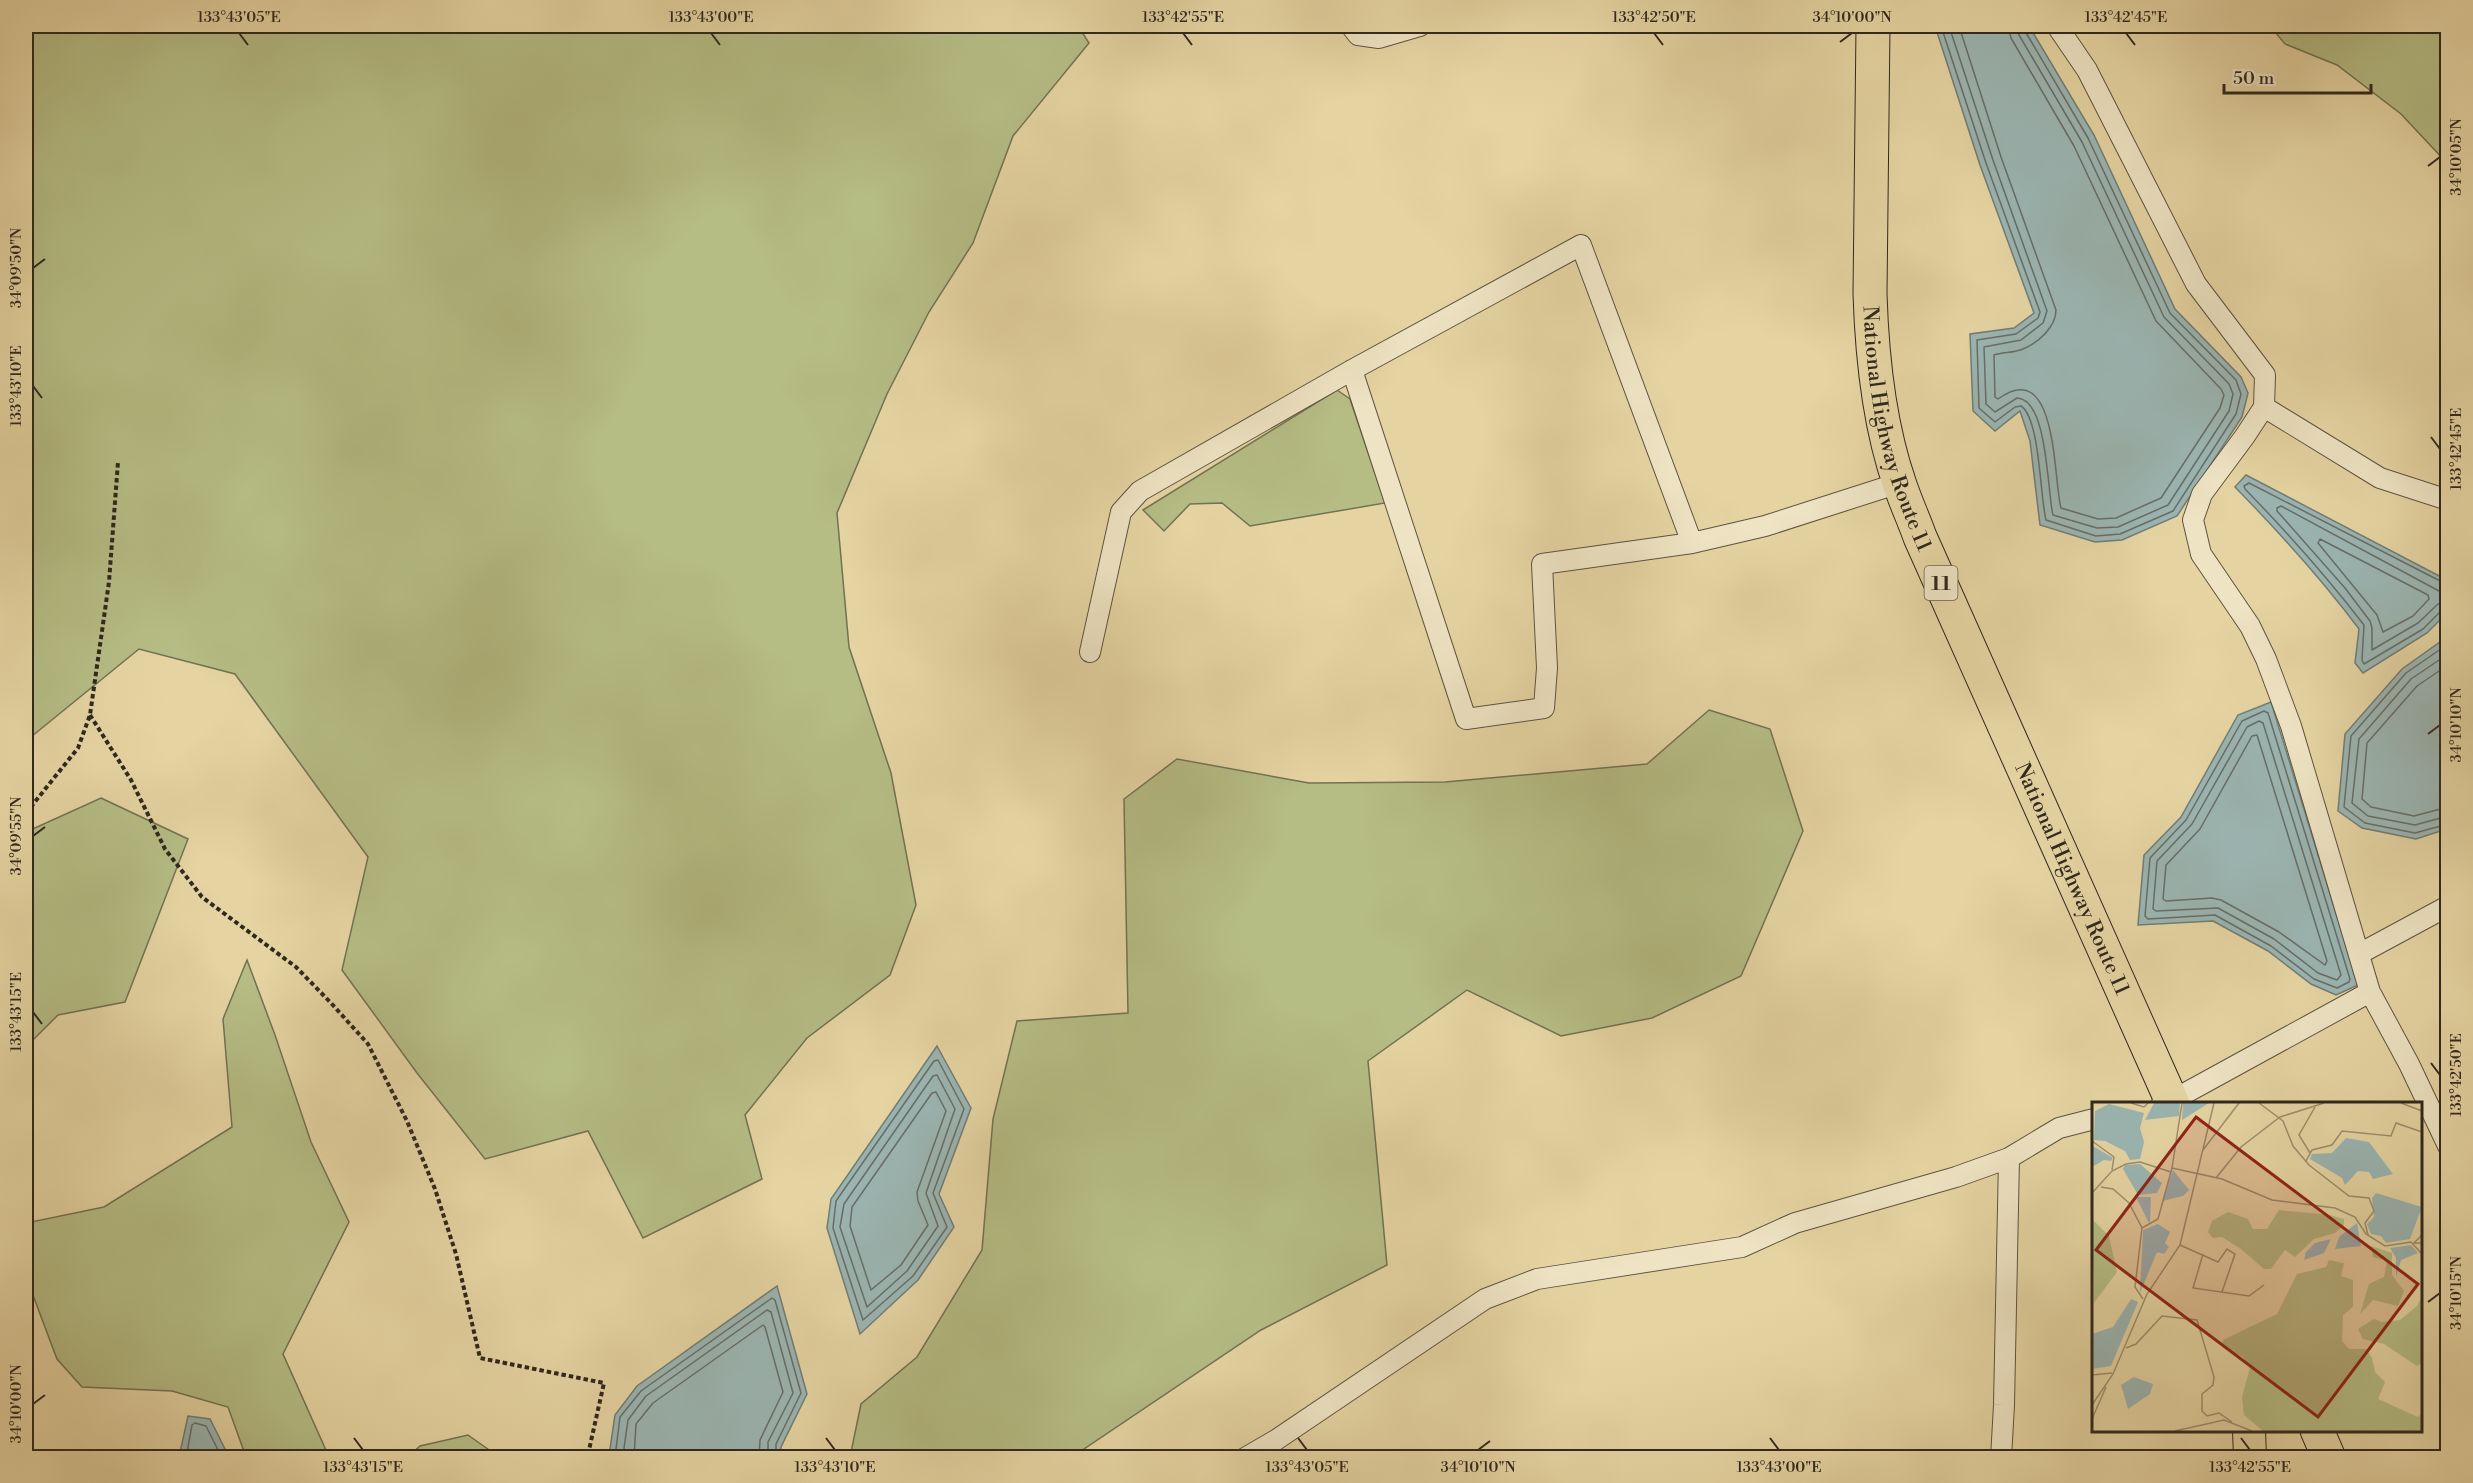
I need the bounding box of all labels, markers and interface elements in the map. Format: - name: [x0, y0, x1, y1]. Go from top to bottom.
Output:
- text: 133°43'05"E: [197, 8, 281, 27]
- text: 133°43'00"E: [668, 8, 754, 27]
- text: 133°42'55"E: [1142, 8, 1224, 27]
- text: 133°42'50"E: [1612, 8, 1696, 27]
- text: 34°10'00"N: [1812, 8, 1892, 27]
- text: 133°42'45"E: [2085, 8, 2167, 27]
- scale bar: [2224, 57, 2371, 95]
- text: 50 m: [2233, 67, 2275, 90]
- text: 34°10'05"N: [2447, 118, 2466, 196]
- text: 34°09'50"N: [7, 228, 26, 308]
- street label: National Highway Route 11: [1856, 305, 1937, 556]
- text: 133°43'10"E: [7, 345, 26, 427]
- text: 133°42'45"E: [2447, 408, 2466, 490]
- road number: 11: [1924, 566, 1958, 600]
- text: 34°10'10"N: [2447, 687, 2466, 763]
- street label: National Highway Route 11: [2008, 759, 2135, 999]
- text: 34°09'55"N: [7, 797, 26, 875]
- text: 133°43'15"E: [7, 972, 26, 1052]
- text: 133°42'50"E: [2447, 1033, 2466, 1117]
- inset map: [2092, 1102, 2422, 1432]
- text: 34°10'15"N: [2447, 1256, 2466, 1330]
- text: 34°10'00"N: [7, 1364, 26, 1444]
- text: 133°43'15"E: [323, 1458, 403, 1477]
- text: 133°43'10"E: [794, 1458, 876, 1477]
- text: 133°43'05"E: [1265, 1458, 1349, 1477]
- text: 34°10'10"N: [1440, 1458, 1516, 1477]
- text: 133°43'00"E: [1736, 1458, 1822, 1477]
- text: 133°42'55"E: [2209, 1458, 2291, 1477]

